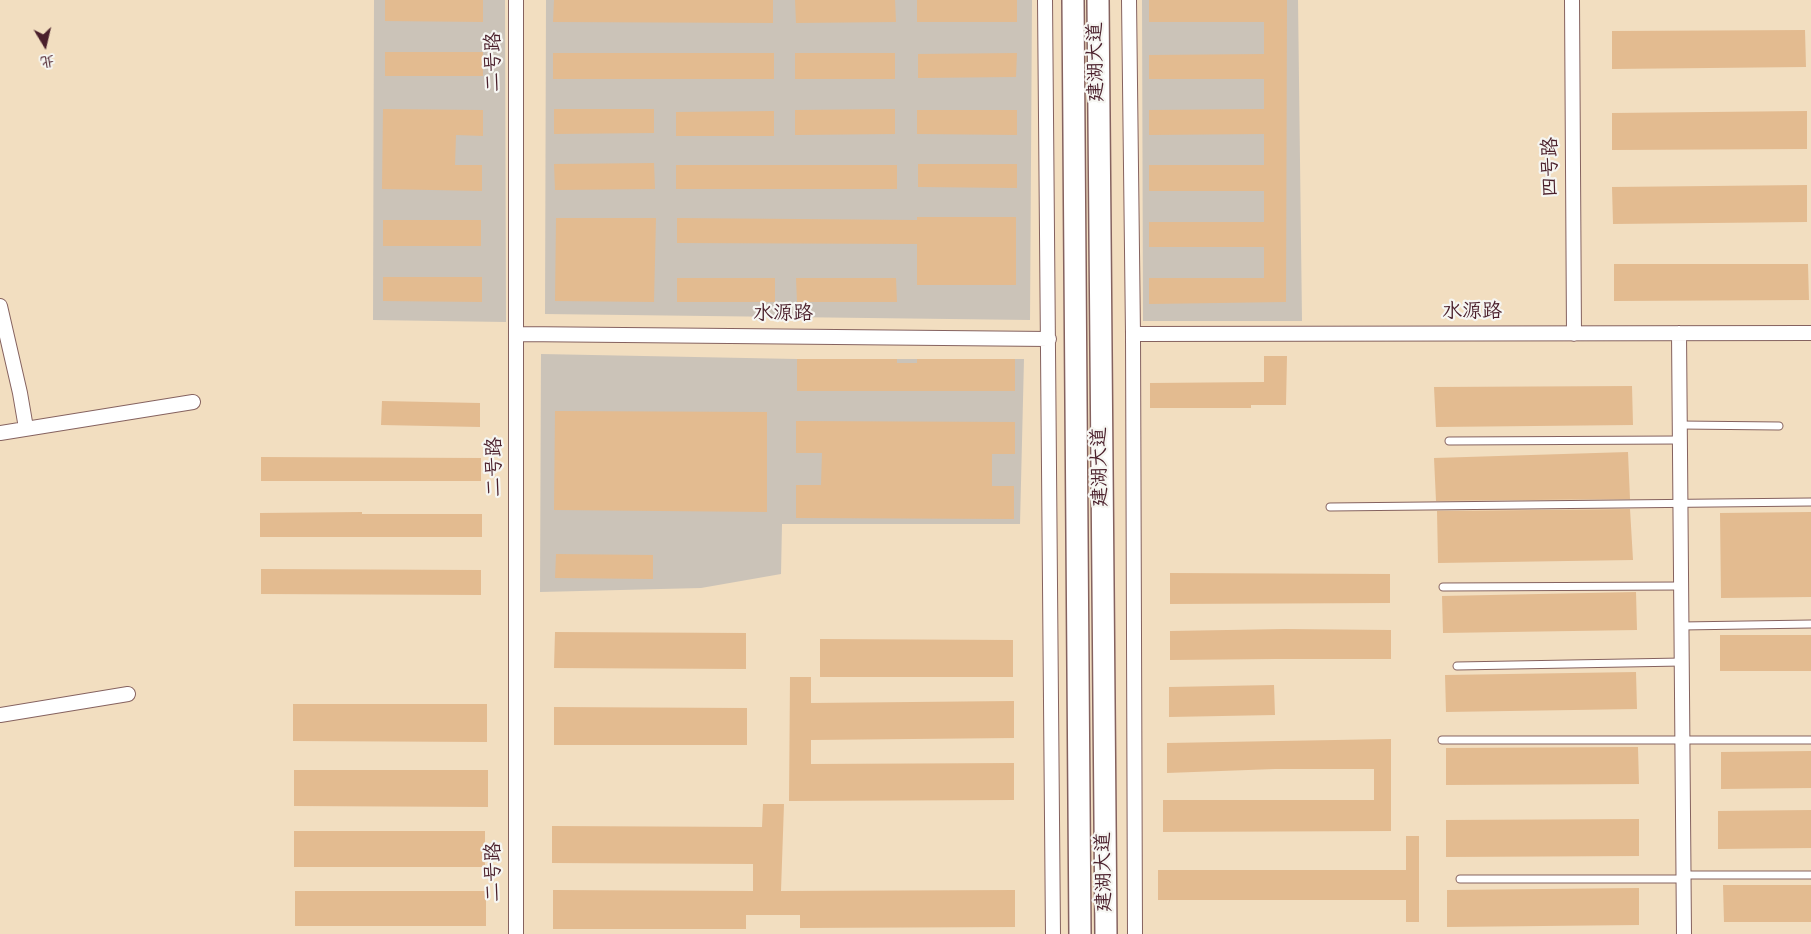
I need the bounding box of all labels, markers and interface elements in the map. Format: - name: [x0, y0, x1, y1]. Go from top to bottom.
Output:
- north arrow: [20, 20, 70, 70]
- street label: 建湖大道: [1085, 22, 1111, 102]
- street label: 二号路: [484, 32, 508, 92]
- text: 北: [39, 49, 56, 72]
- street label: 四号路: [1541, 137, 1565, 197]
- street label: 水源路: [1442, 302, 1502, 326]
- street label: 水源路: [753, 304, 813, 328]
- street label: 建湖大道: [1089, 427, 1115, 507]
- street label: 二号路: [485, 437, 509, 497]
- street label: 建湖大道: [1093, 832, 1119, 912]
- street label: 二号路: [484, 842, 508, 902]

